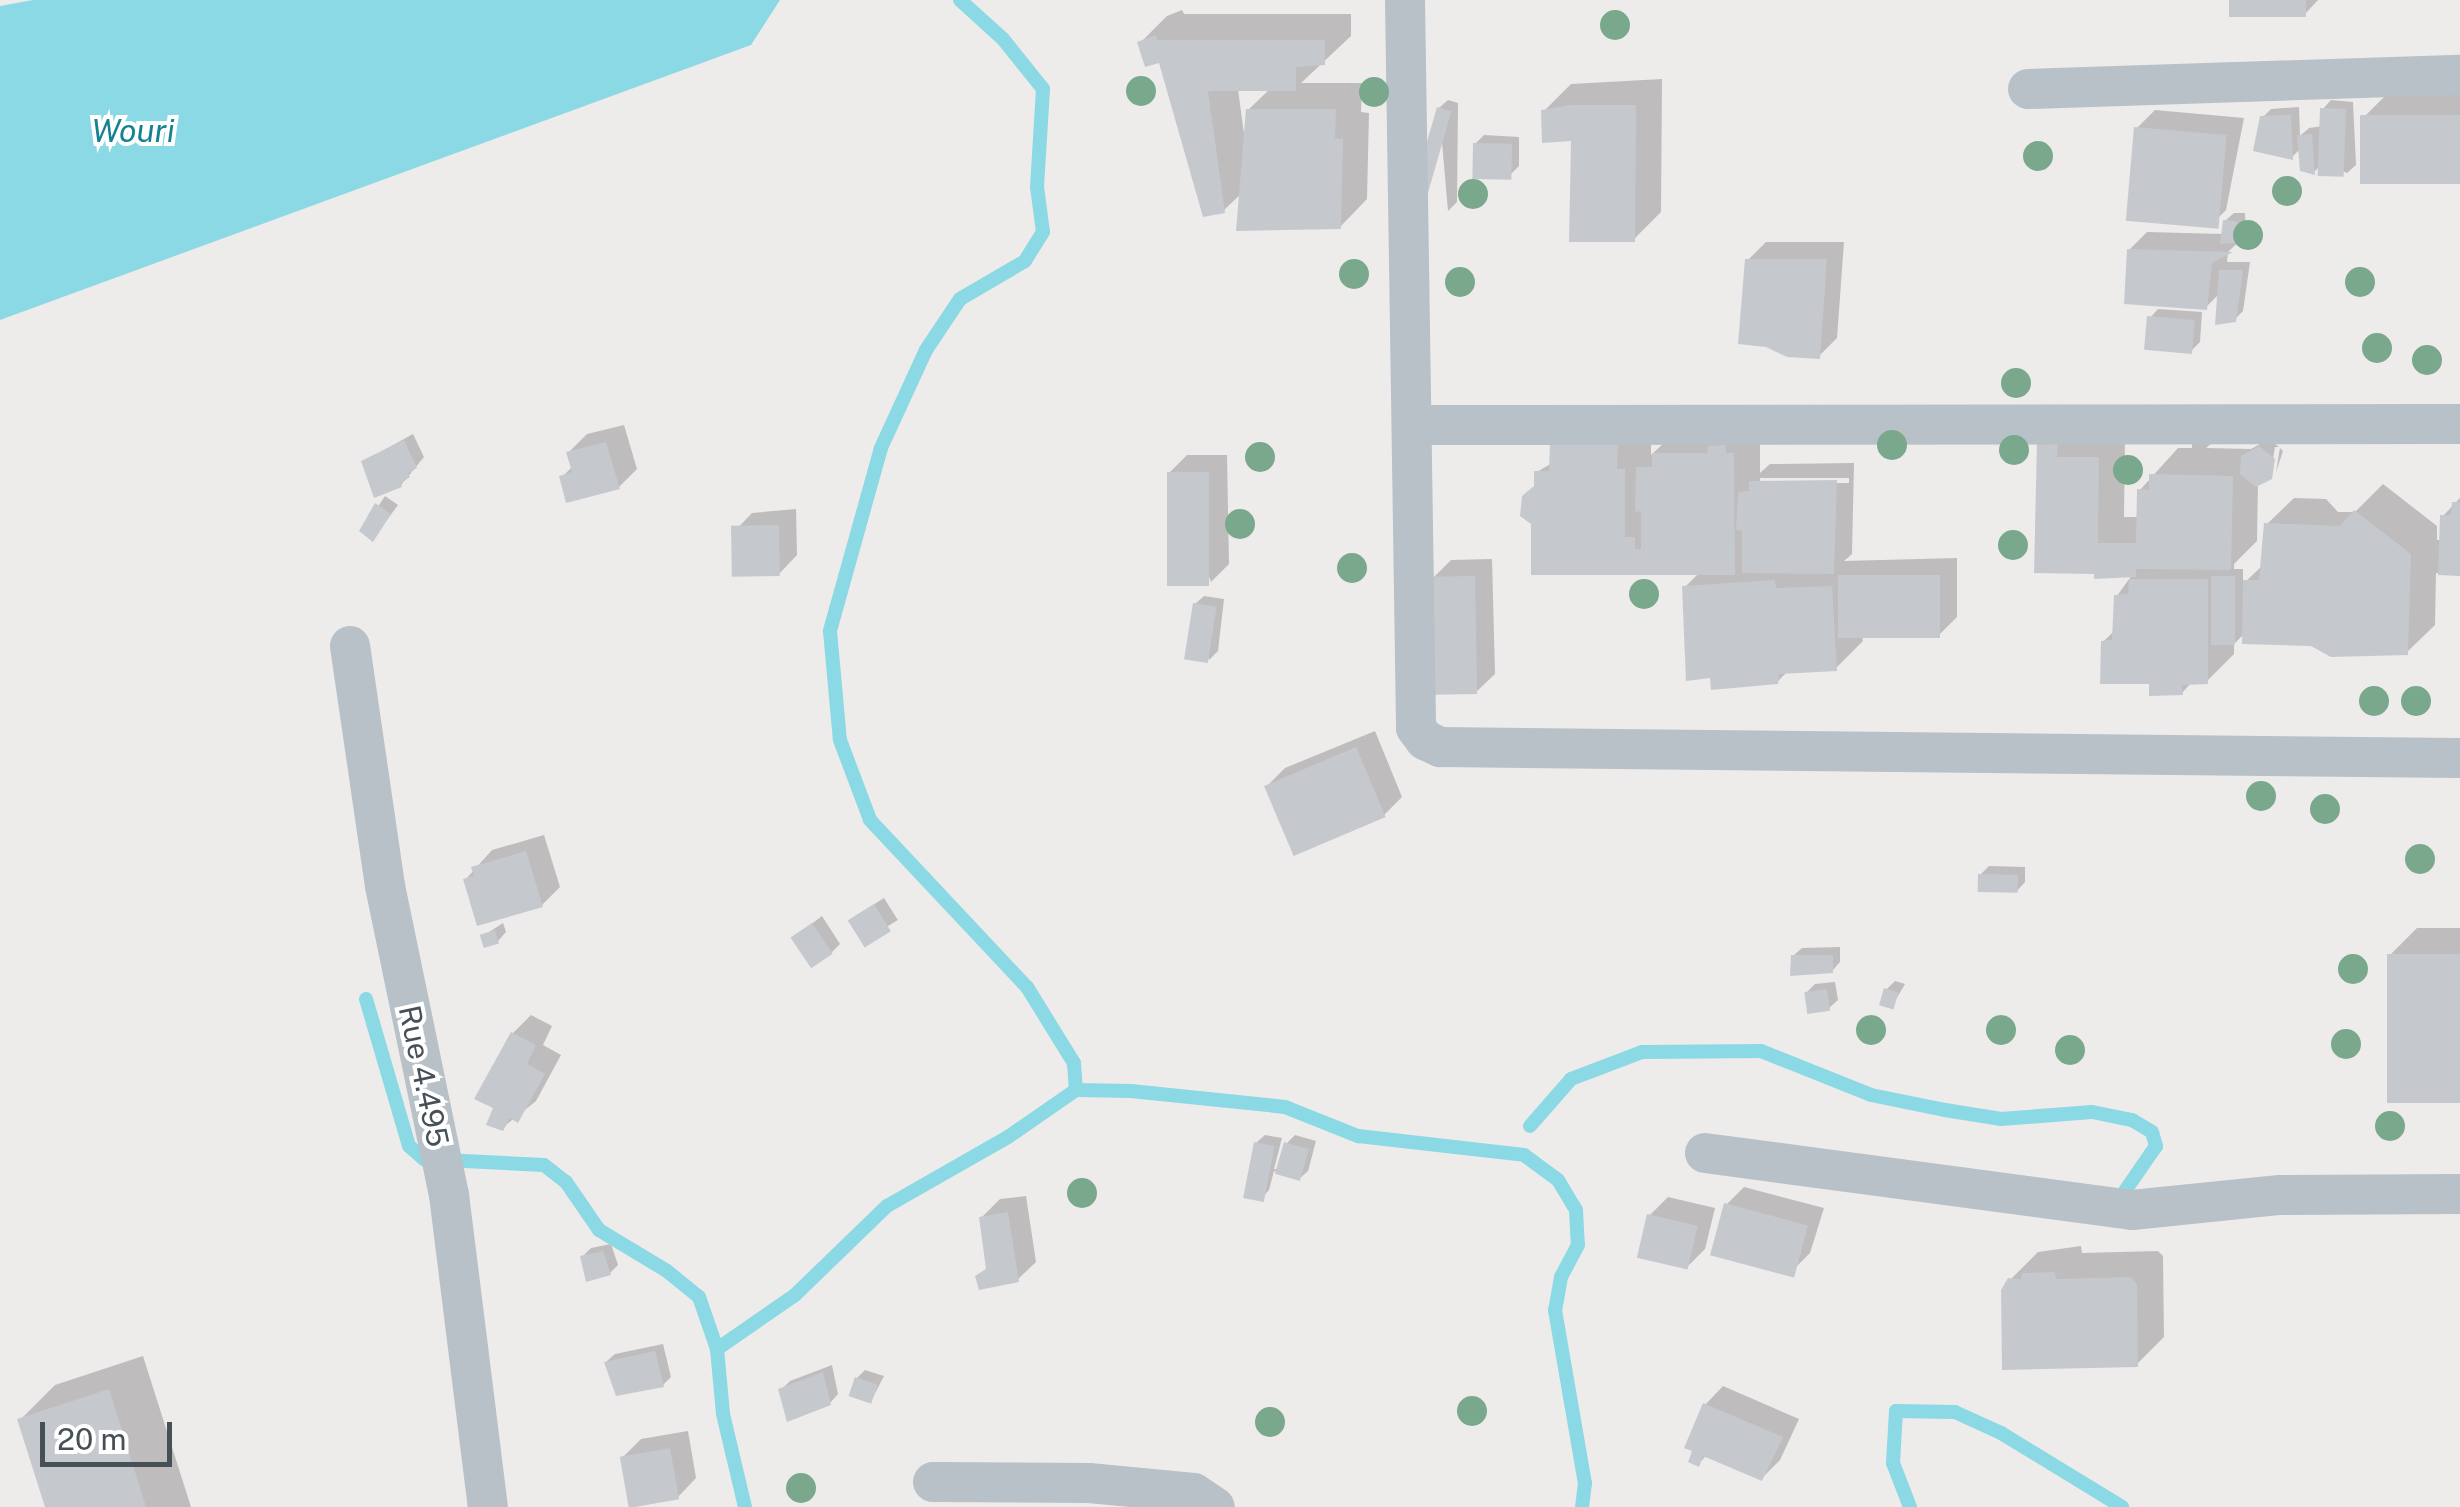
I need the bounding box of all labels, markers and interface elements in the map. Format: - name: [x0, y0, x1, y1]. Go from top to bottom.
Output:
- water label: Wouri: [91, 112, 175, 150]
- street label: Rue 4.495: [391, 1002, 457, 1150]
- scale bar: [45, 1402, 178, 1464]
- text: 20 m: [57, 1421, 126, 1457]

